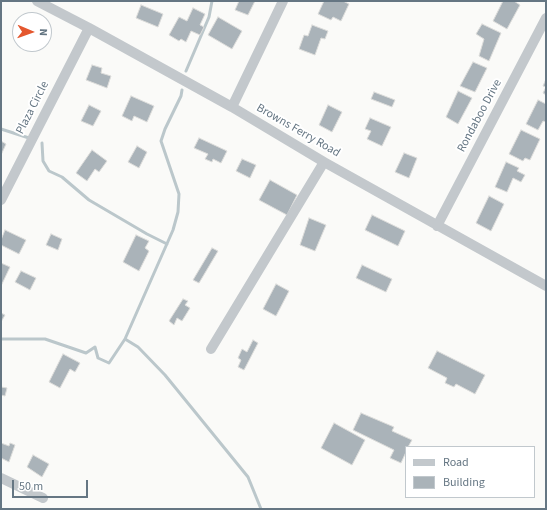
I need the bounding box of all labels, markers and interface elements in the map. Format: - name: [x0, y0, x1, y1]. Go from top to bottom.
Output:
- north arrow: [12, 12, 52, 52]
- text: N: [36, 28, 51, 36]
- street label: Rondaboo Drive: [455, 77, 505, 155]
- street label: Plaza Circle: [14, 79, 52, 137]
- street label: Browns Ferry Road: [254, 101, 342, 161]
- legend: [405, 446, 535, 498]
- text: Road: [443, 454, 469, 471]
- scale bar: [14, 472, 90, 498]
- text: Building: [443, 474, 485, 491]
- text: 50 m: [19, 478, 43, 495]

